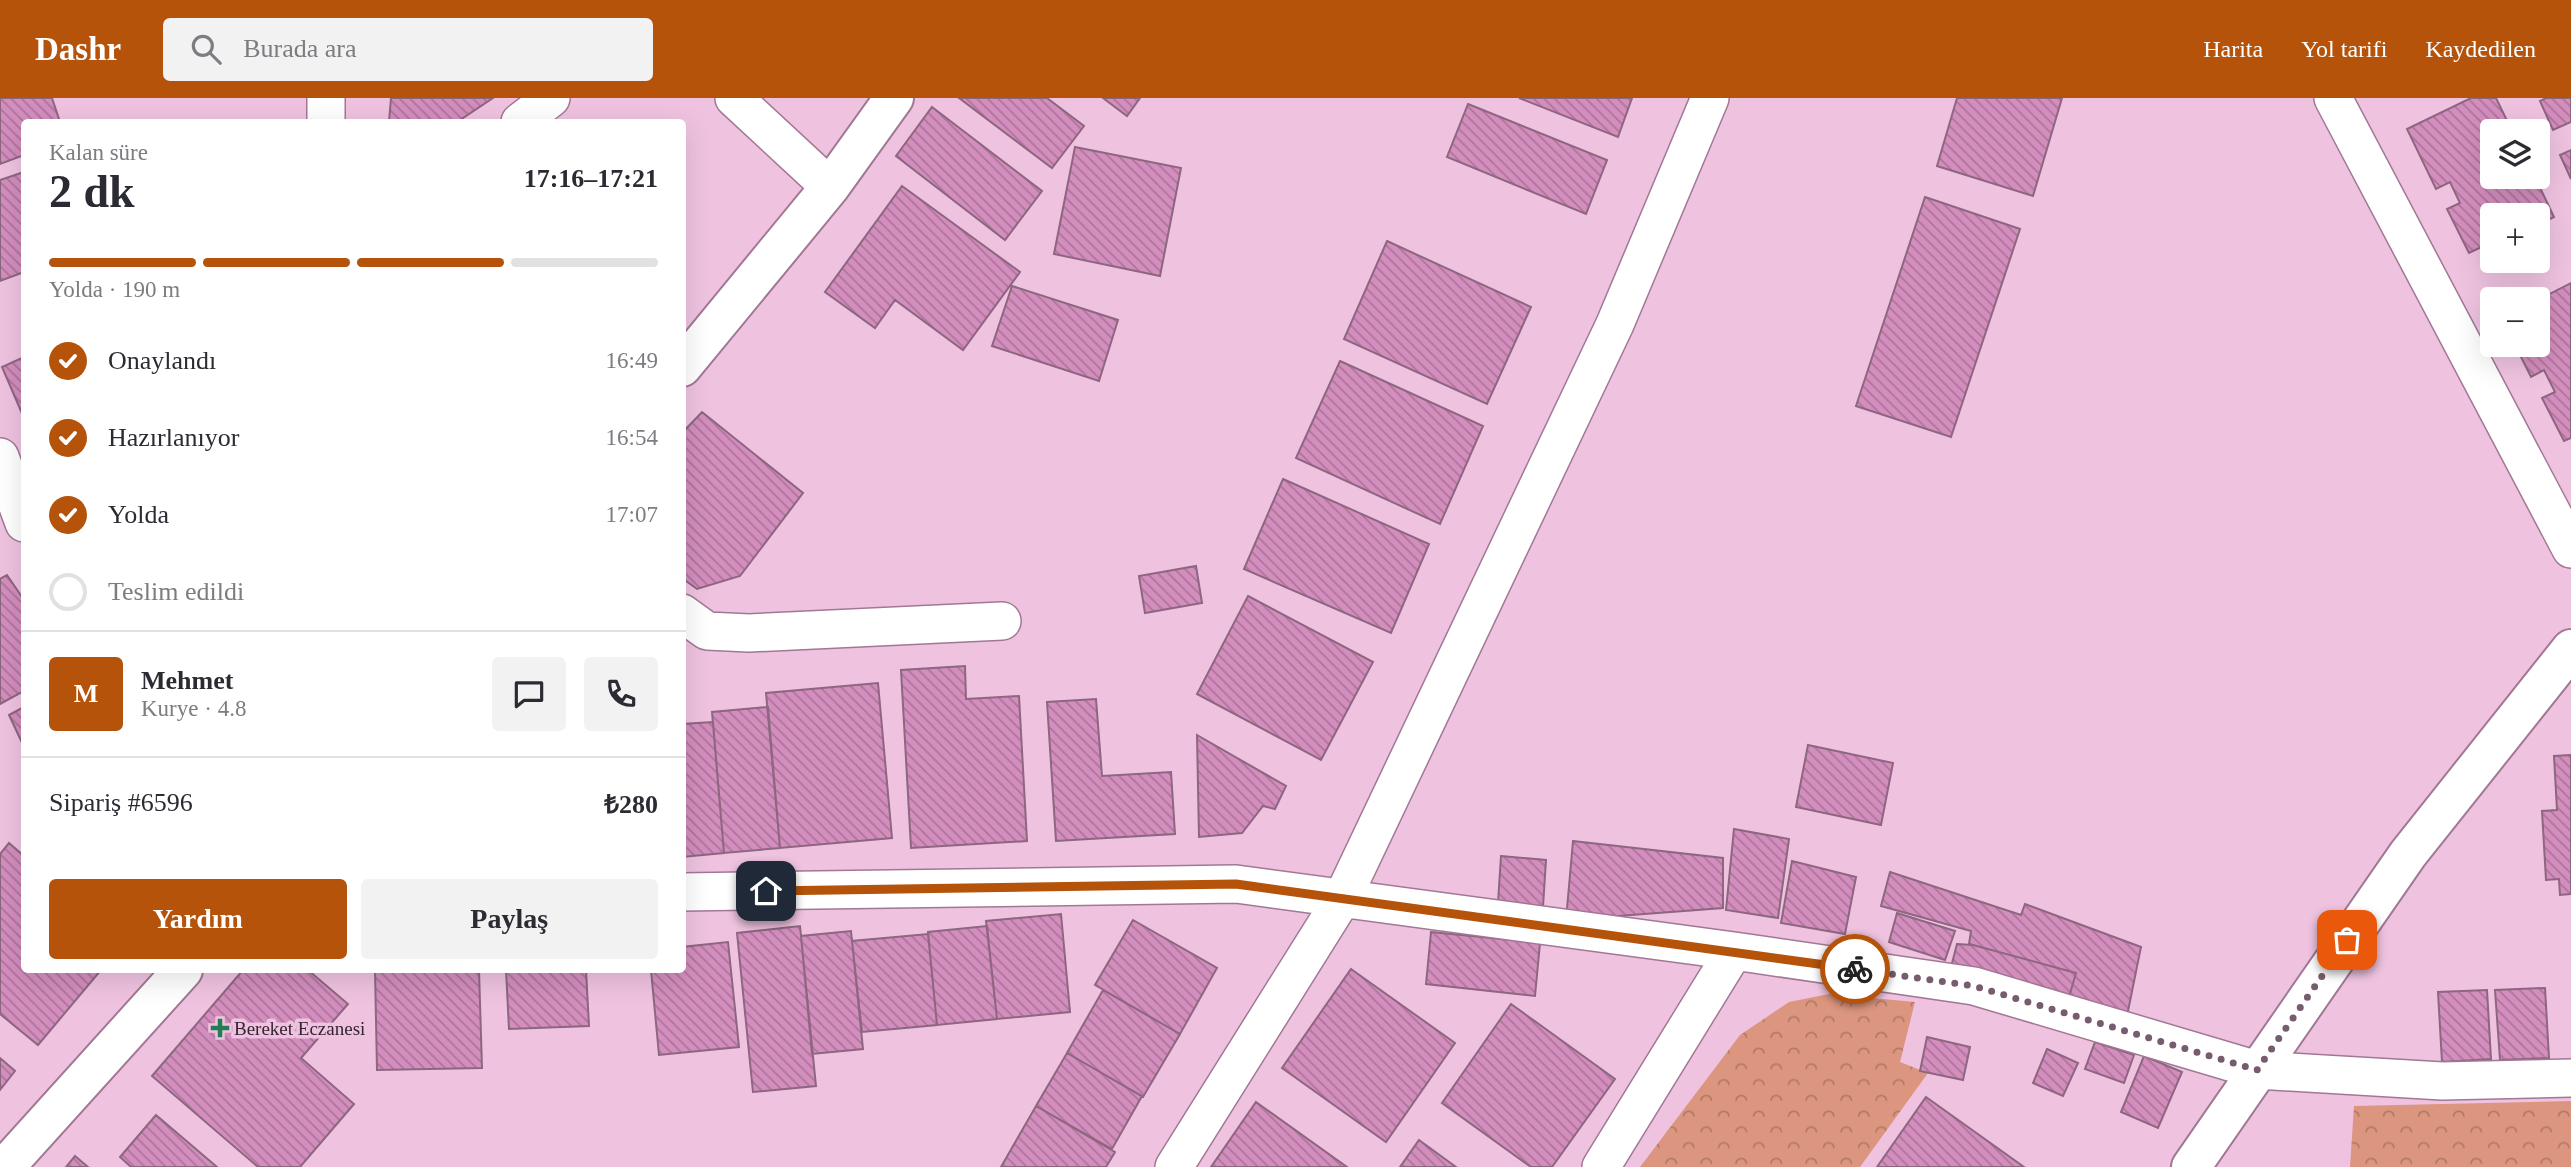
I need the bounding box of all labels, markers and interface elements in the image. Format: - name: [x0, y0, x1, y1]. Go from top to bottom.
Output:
- search box: [163, 18, 653, 81]
- icon: search: [187, 30, 225, 68]
- text: Dashr: [35, 31, 121, 67]
- text: Burada ara: [243, 34, 357, 63]
- text: Harita: [2203, 36, 2263, 62]
- text: Yol tarifi: [2301, 36, 2387, 62]
- text: Kaydedilen: [2425, 36, 2536, 62]
- map controls: [2480, 119, 2550, 357]
- button: layers: [2480, 119, 2550, 189]
- text: Kalan süre: [49, 140, 148, 165]
- text: 17:16–17:21: [524, 164, 658, 193]
- text: 2 dk: [49, 166, 135, 217]
- button: +: [2480, 203, 2550, 273]
- text: Yolda · 190 m: [49, 277, 180, 302]
- button: −: [2480, 287, 2550, 357]
- icon: check: [49, 342, 87, 380]
- text: Onaylandı: [108, 346, 216, 375]
- text: 16:49: [606, 348, 658, 373]
- icon: check: [49, 419, 87, 457]
- text: Hazırlanıyor: [108, 423, 239, 452]
- text: 16:54: [606, 425, 658, 450]
- icon: check: [49, 496, 87, 534]
- text: Yolda: [108, 500, 169, 529]
- text: 17:07: [606, 502, 658, 527]
- text: Teslim edildi: [108, 577, 244, 606]
- button: chat: [492, 657, 566, 731]
- button: phone: [584, 657, 658, 731]
- text: Mehmet: [141, 666, 233, 695]
- text: M: [74, 679, 98, 708]
- text: Kurye · 4.8: [141, 696, 246, 721]
- text: Sipariş #6596: [49, 788, 193, 817]
- text: ₺280: [604, 790, 658, 819]
- pin: [736, 861, 796, 921]
- icon: home: [747, 872, 785, 910]
- button: Yardım: [49, 879, 347, 959]
- button: Paylaş: [361, 879, 658, 959]
- pin: [2317, 910, 2377, 970]
- icon: bag: [2328, 921, 2366, 959]
- courier: [1820, 934, 1890, 1004]
- icon: bike: [1836, 950, 1874, 988]
- place label: Bereket Eczanesi: [234, 1018, 365, 1039]
- marker: Bereket Eczanesi: [212, 1020, 228, 1036]

